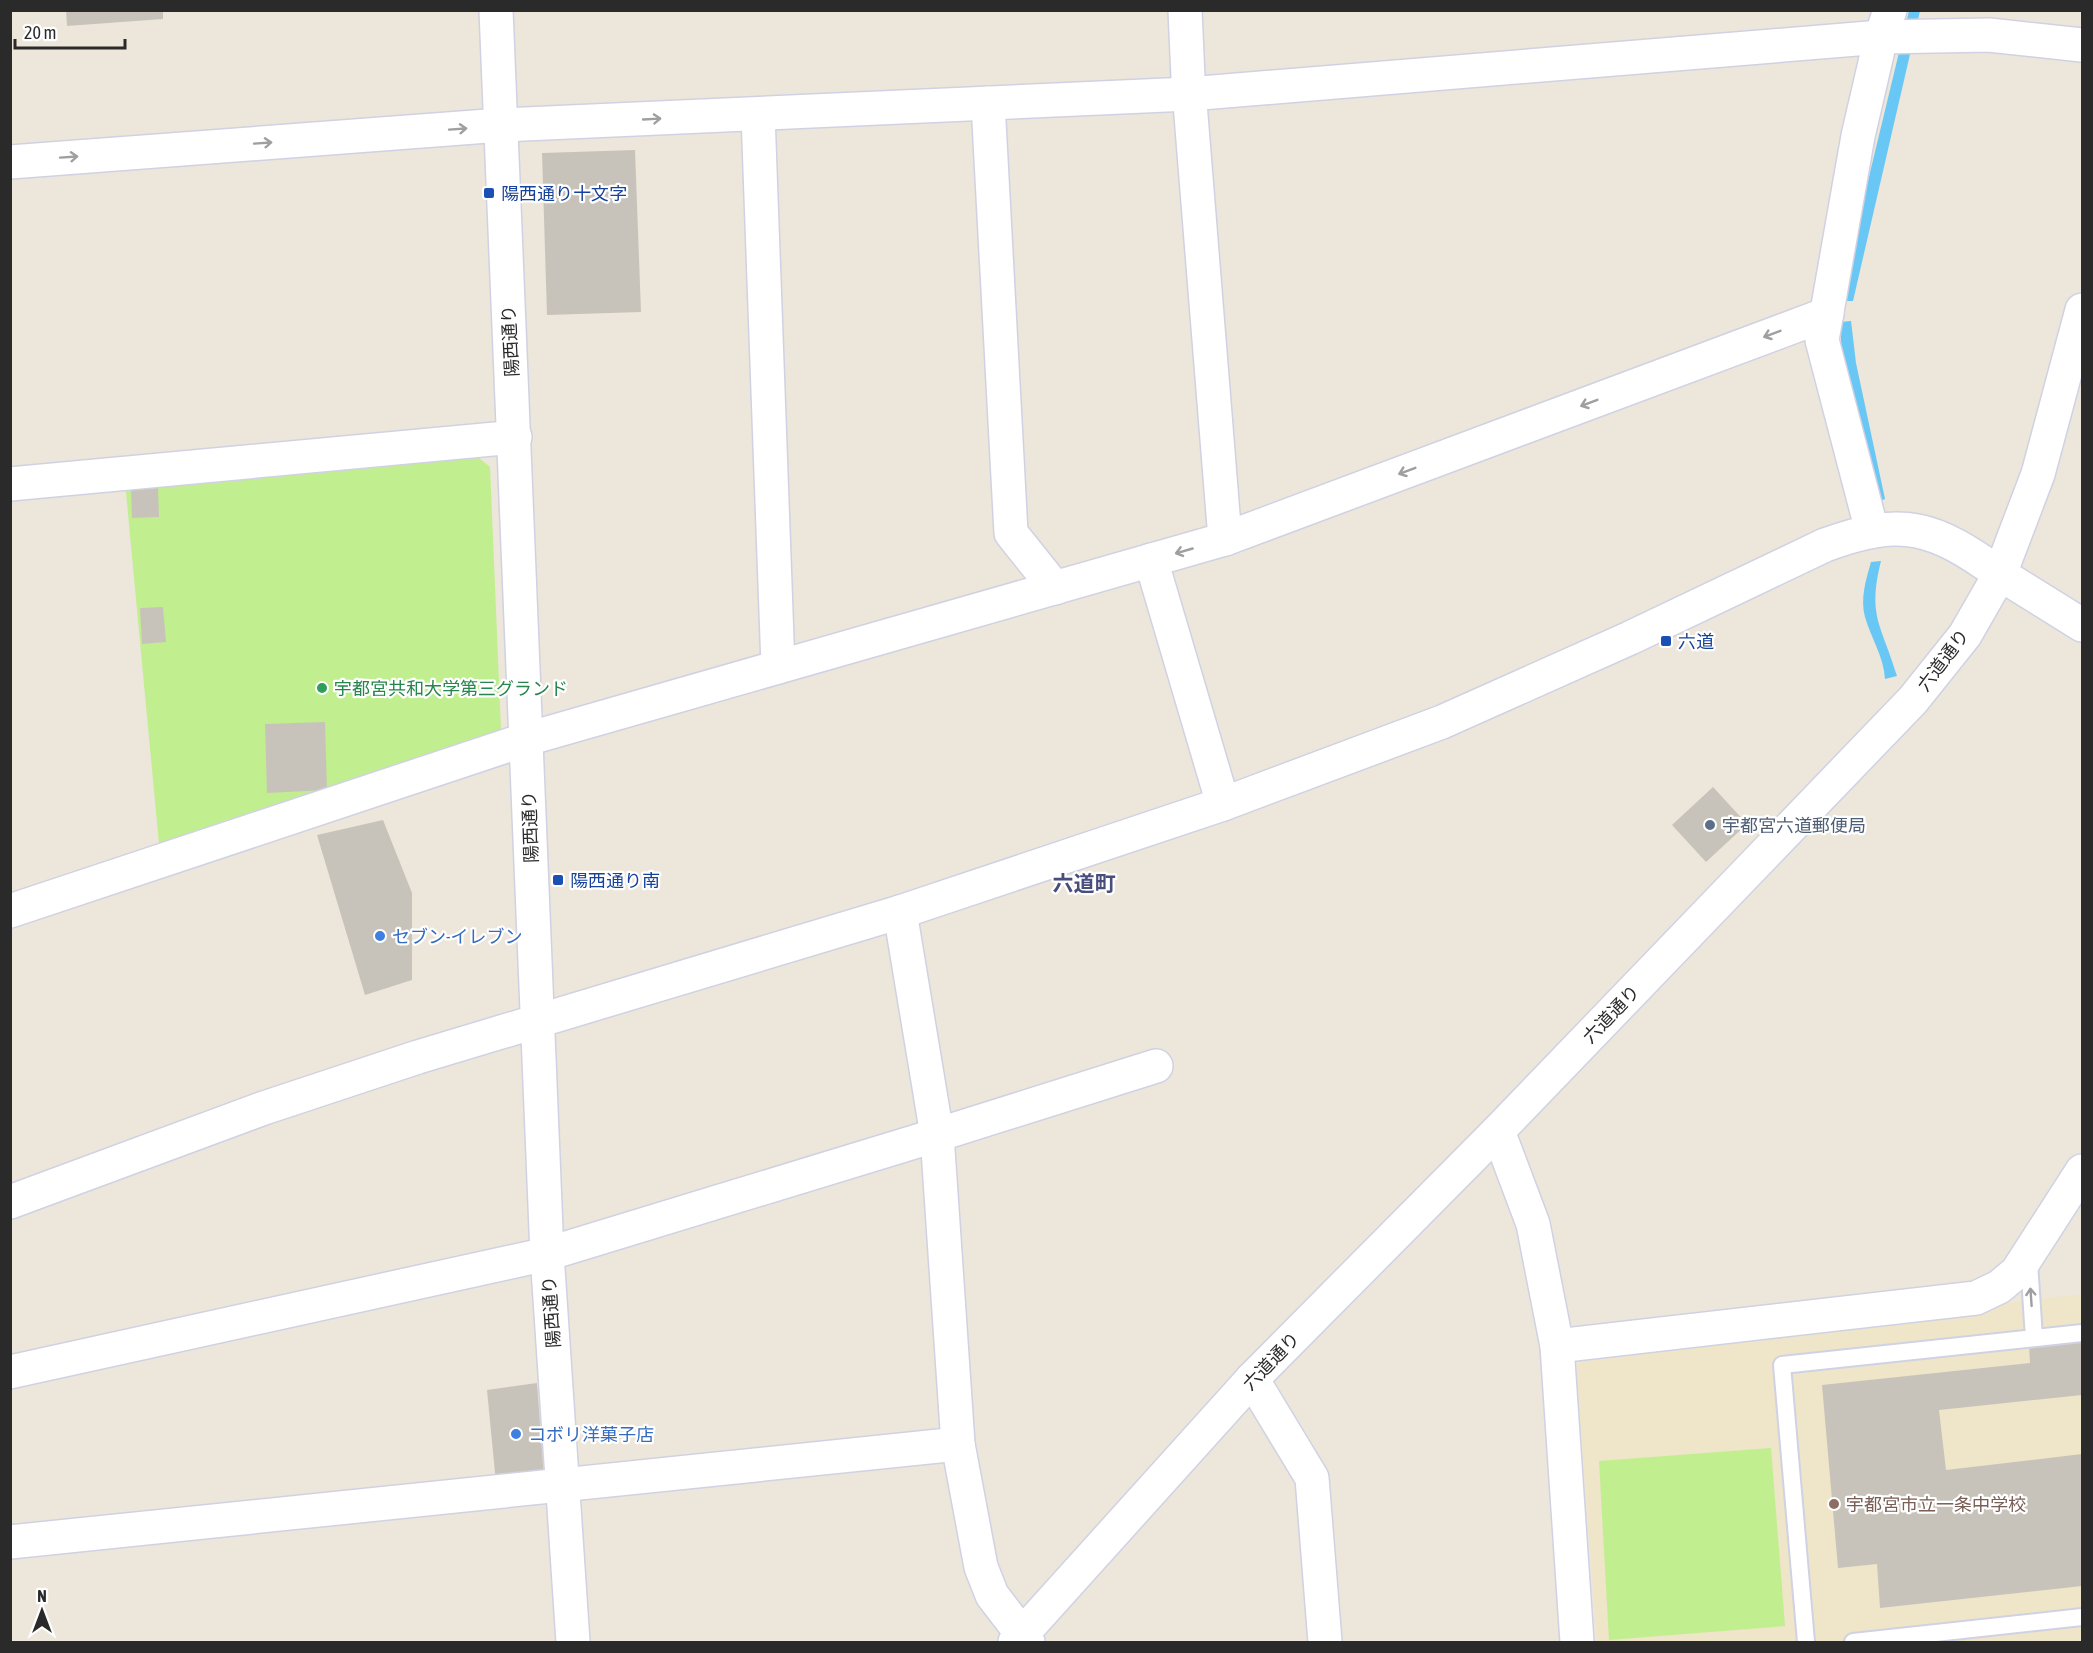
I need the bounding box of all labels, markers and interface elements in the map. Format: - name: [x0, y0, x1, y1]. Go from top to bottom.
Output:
- scale bar: [15, 12, 124, 50]
- text: 20 m: [24, 22, 56, 43]
- one-way arrow: [642, 113, 662, 124]
- one-way arrow: [447, 123, 467, 134]
- one-way arrow: [253, 137, 273, 148]
- one-way arrow: [58, 152, 78, 163]
- place label: 陽西通り十文字: [501, 183, 627, 204]
- marker: 陽西通り十文字: [482, 186, 496, 200]
- street label: 陽西通り: [498, 304, 522, 378]
- one-way arrow: [1763, 330, 1782, 341]
- one-way arrow: [1580, 398, 1599, 409]
- one-way arrow: [1398, 466, 1416, 477]
- one-way arrow: [1174, 546, 1193, 557]
- street label: 六道通り: [1913, 625, 1973, 695]
- place label: 六道: [1678, 631, 1714, 652]
- marker: 六道: [1659, 634, 1673, 648]
- place label: 宇都宮共和大学第三グランド: [334, 678, 568, 699]
- marker: 宇都宮共和大学第三グランド: [315, 681, 329, 695]
- street label: 陽西通り: [518, 791, 542, 863]
- place label: 宇都宮六道郵便局: [1722, 815, 1866, 836]
- marker: 宇都宮六道郵便局: [1703, 818, 1717, 832]
- place label: 陽西通り南: [570, 870, 660, 891]
- district label: 六道町: [1053, 871, 1116, 895]
- marker: 陽西通り南: [551, 873, 565, 887]
- place label: セブン-イレブン: [392, 926, 523, 947]
- marker: セブン-イレブン: [373, 929, 387, 943]
- street label: 六道通り: [1578, 981, 1644, 1047]
- street label: 陽西通り: [538, 1275, 564, 1349]
- one-way arrow: [2025, 1287, 2036, 1307]
- street label: 六道通り: [1238, 1328, 1304, 1394]
- place label: コボリ洋菓子店: [528, 1424, 654, 1445]
- marker: コボリ洋菓子店: [509, 1427, 523, 1441]
- place label: 宇都宮市立一条中学校: [1846, 1494, 2026, 1515]
- marker: 宇都宮市立一条中学校: [1827, 1497, 1841, 1511]
- north arrow: [12, 1581, 72, 1641]
- text: N: [37, 1587, 47, 1605]

